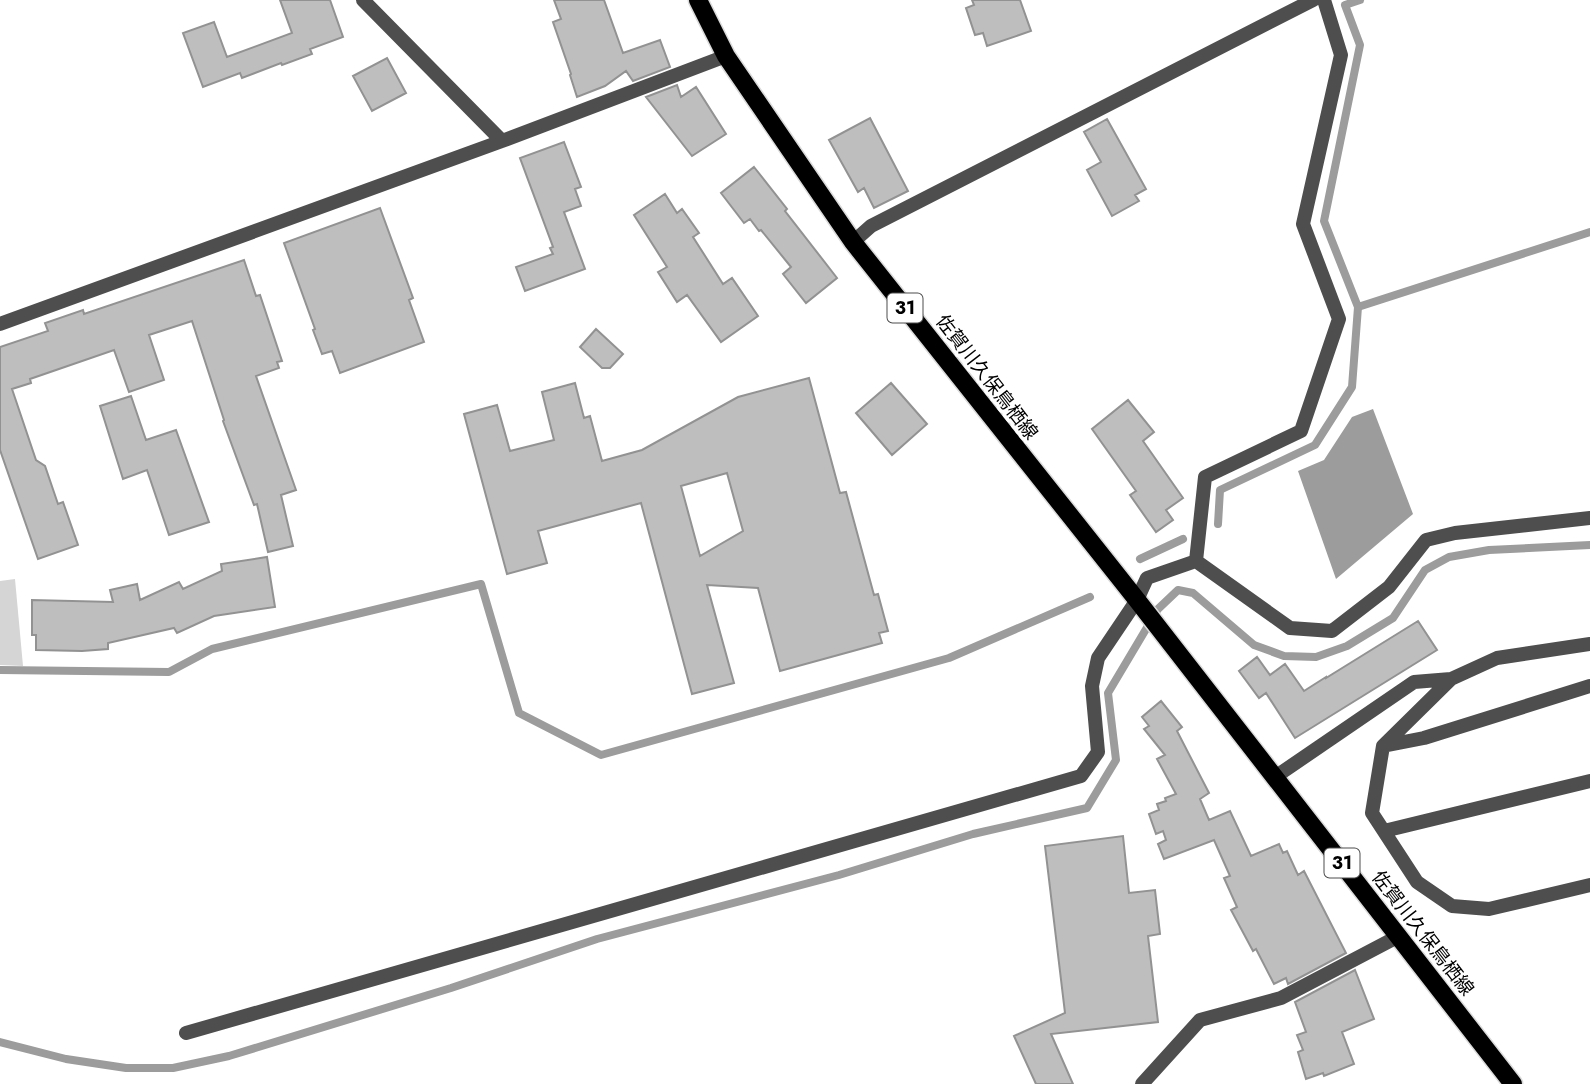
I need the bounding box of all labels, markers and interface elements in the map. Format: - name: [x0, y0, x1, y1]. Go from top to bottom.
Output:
- road number: 31: [888, 294, 922, 322]
- street label: 佐賀川久保鳥栖線: [930, 309, 1044, 445]
- road number: 31: [1324, 848, 1360, 878]
- street label: 佐賀川久保鳥栖線: [1366, 865, 1480, 1001]

